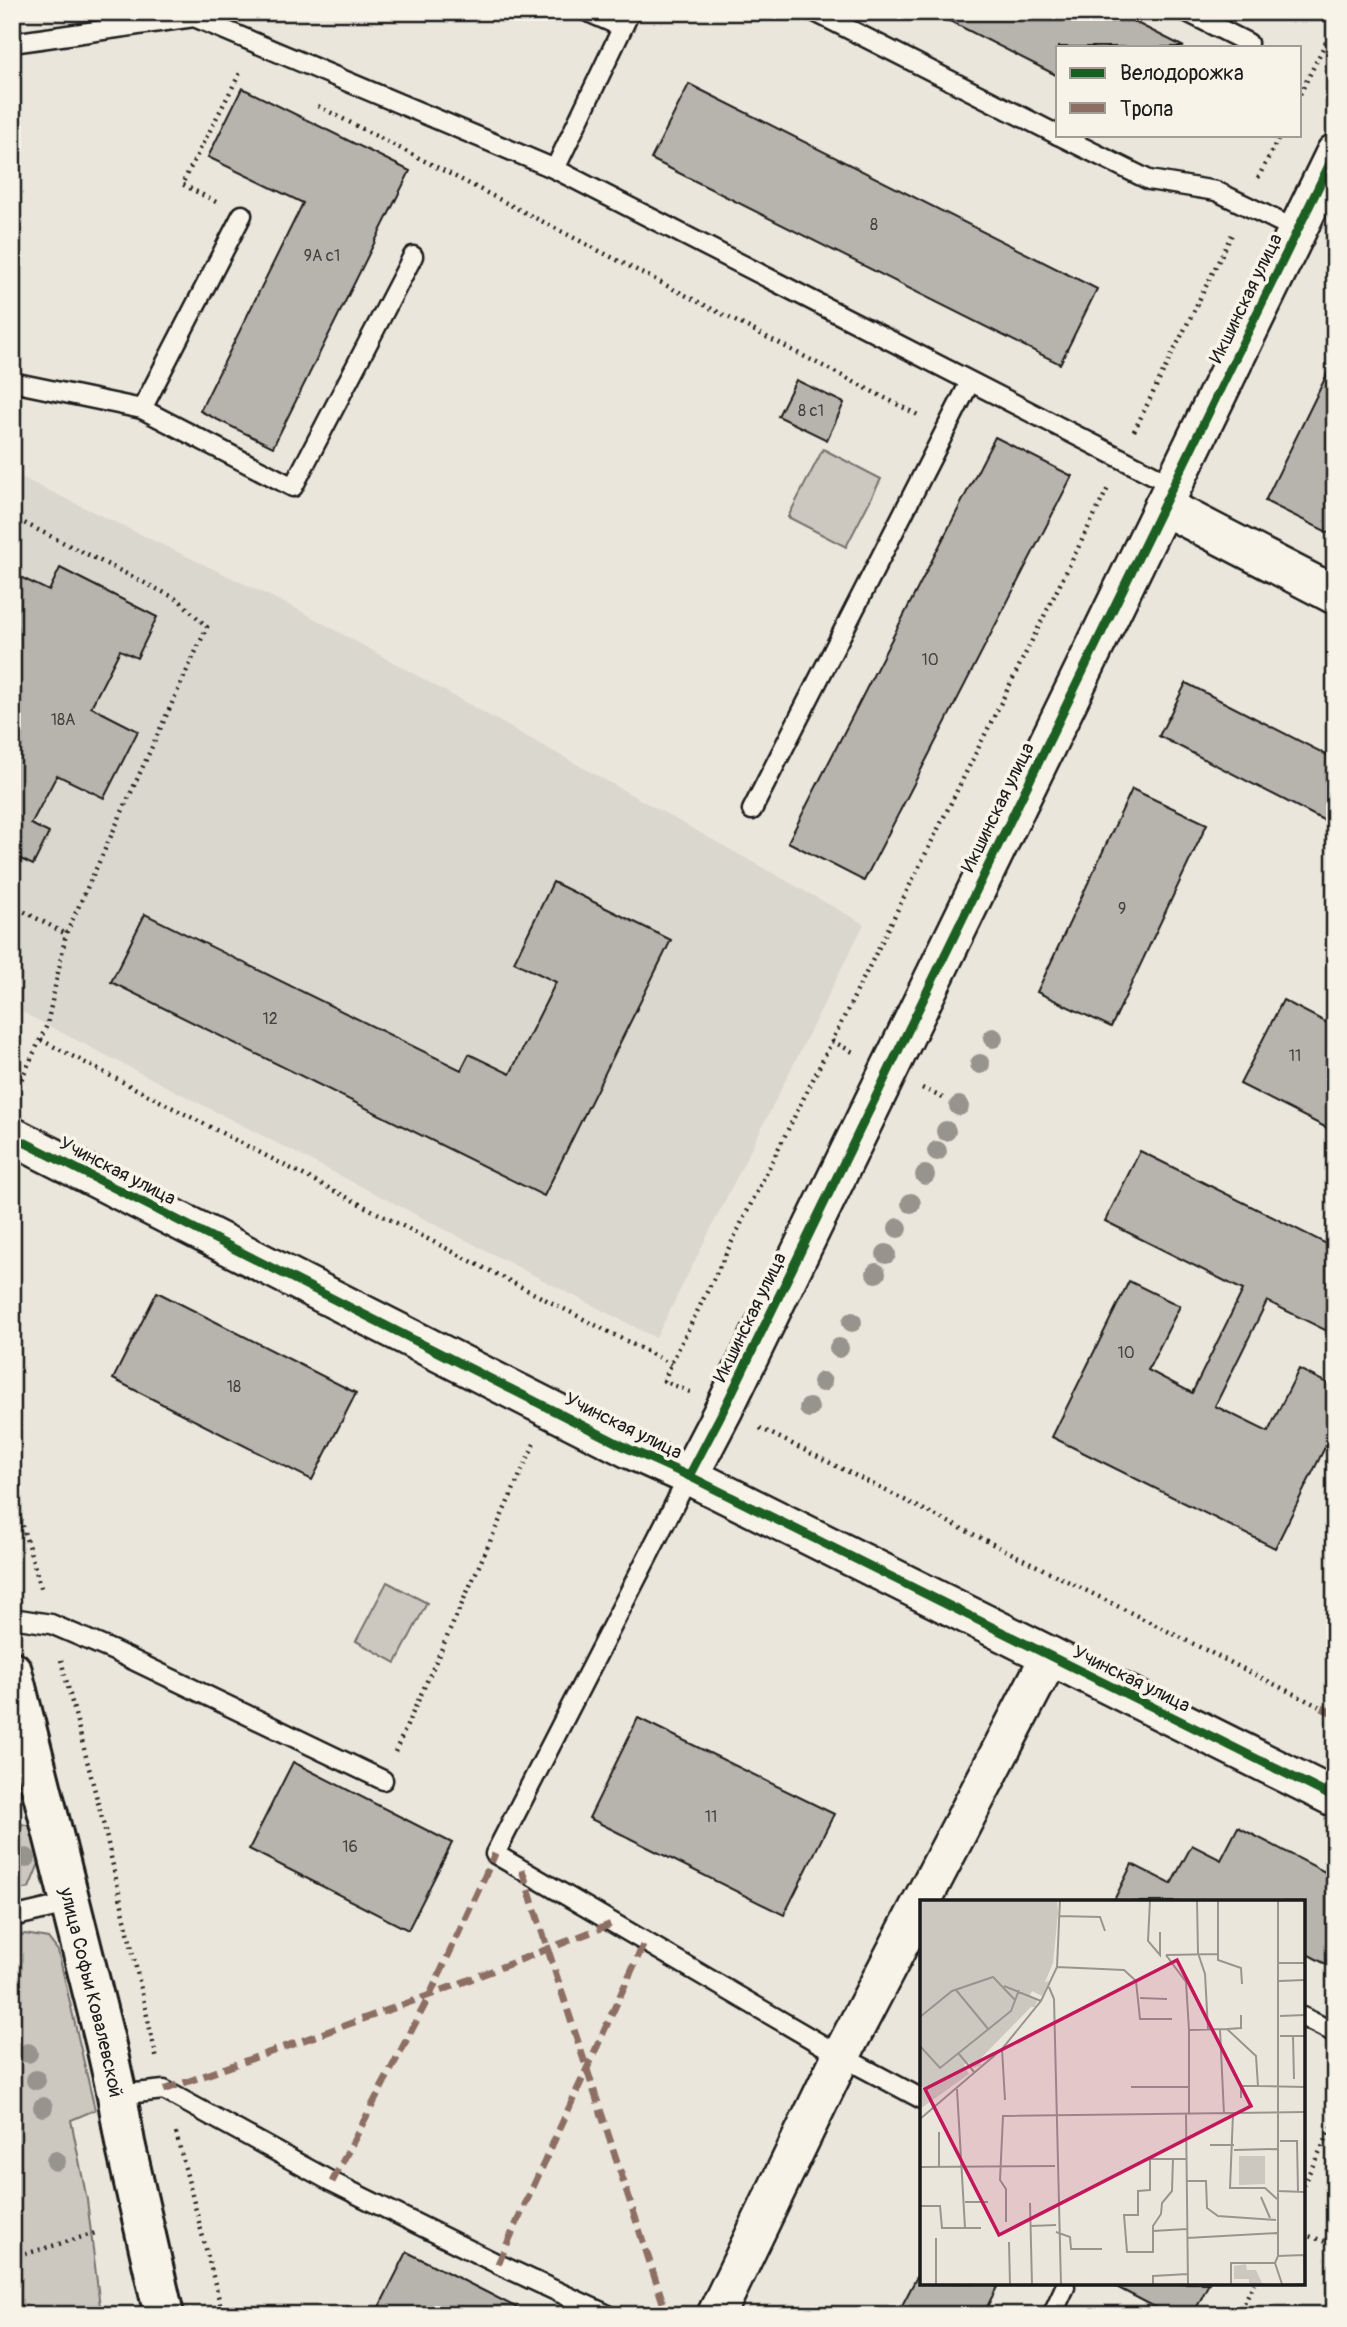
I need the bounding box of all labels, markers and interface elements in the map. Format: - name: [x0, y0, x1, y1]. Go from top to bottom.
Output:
- legend: [1056, 46, 1302, 136]
- text: Велодорожка: [1120, 60, 1244, 87]
- text: Тропа: [1120, 96, 1173, 123]
- house number: 8: [870, 215, 878, 235]
- street label: Икшинская улица: [1204, 230, 1288, 367]
- house number: 9А с1: [304, 246, 340, 266]
- house number: 8 с1: [798, 401, 824, 421]
- house number: 10: [921, 650, 939, 670]
- house number: 18А: [51, 710, 75, 730]
- street label: Икшинская улица: [956, 739, 1040, 876]
- house number: 9: [1118, 899, 1126, 919]
- house number: 12: [262, 1009, 278, 1029]
- house number: 11: [1289, 1046, 1301, 1066]
- street label: Учинская улица: [55, 1131, 180, 1211]
- street label: Икшинская улица: [708, 1249, 792, 1386]
- house number: 10: [1117, 1343, 1135, 1363]
- house number: 18: [227, 1377, 241, 1397]
- street label: Учинская улица: [561, 1387, 686, 1465]
- street label: Учинская улица: [1069, 1640, 1194, 1718]
- house number: 11: [705, 1807, 717, 1827]
- house number: 16: [342, 1837, 358, 1857]
- street label: улица Софьи Ковалевской: [54, 1884, 128, 2099]
- inset map: [920, 1900, 1305, 2285]

